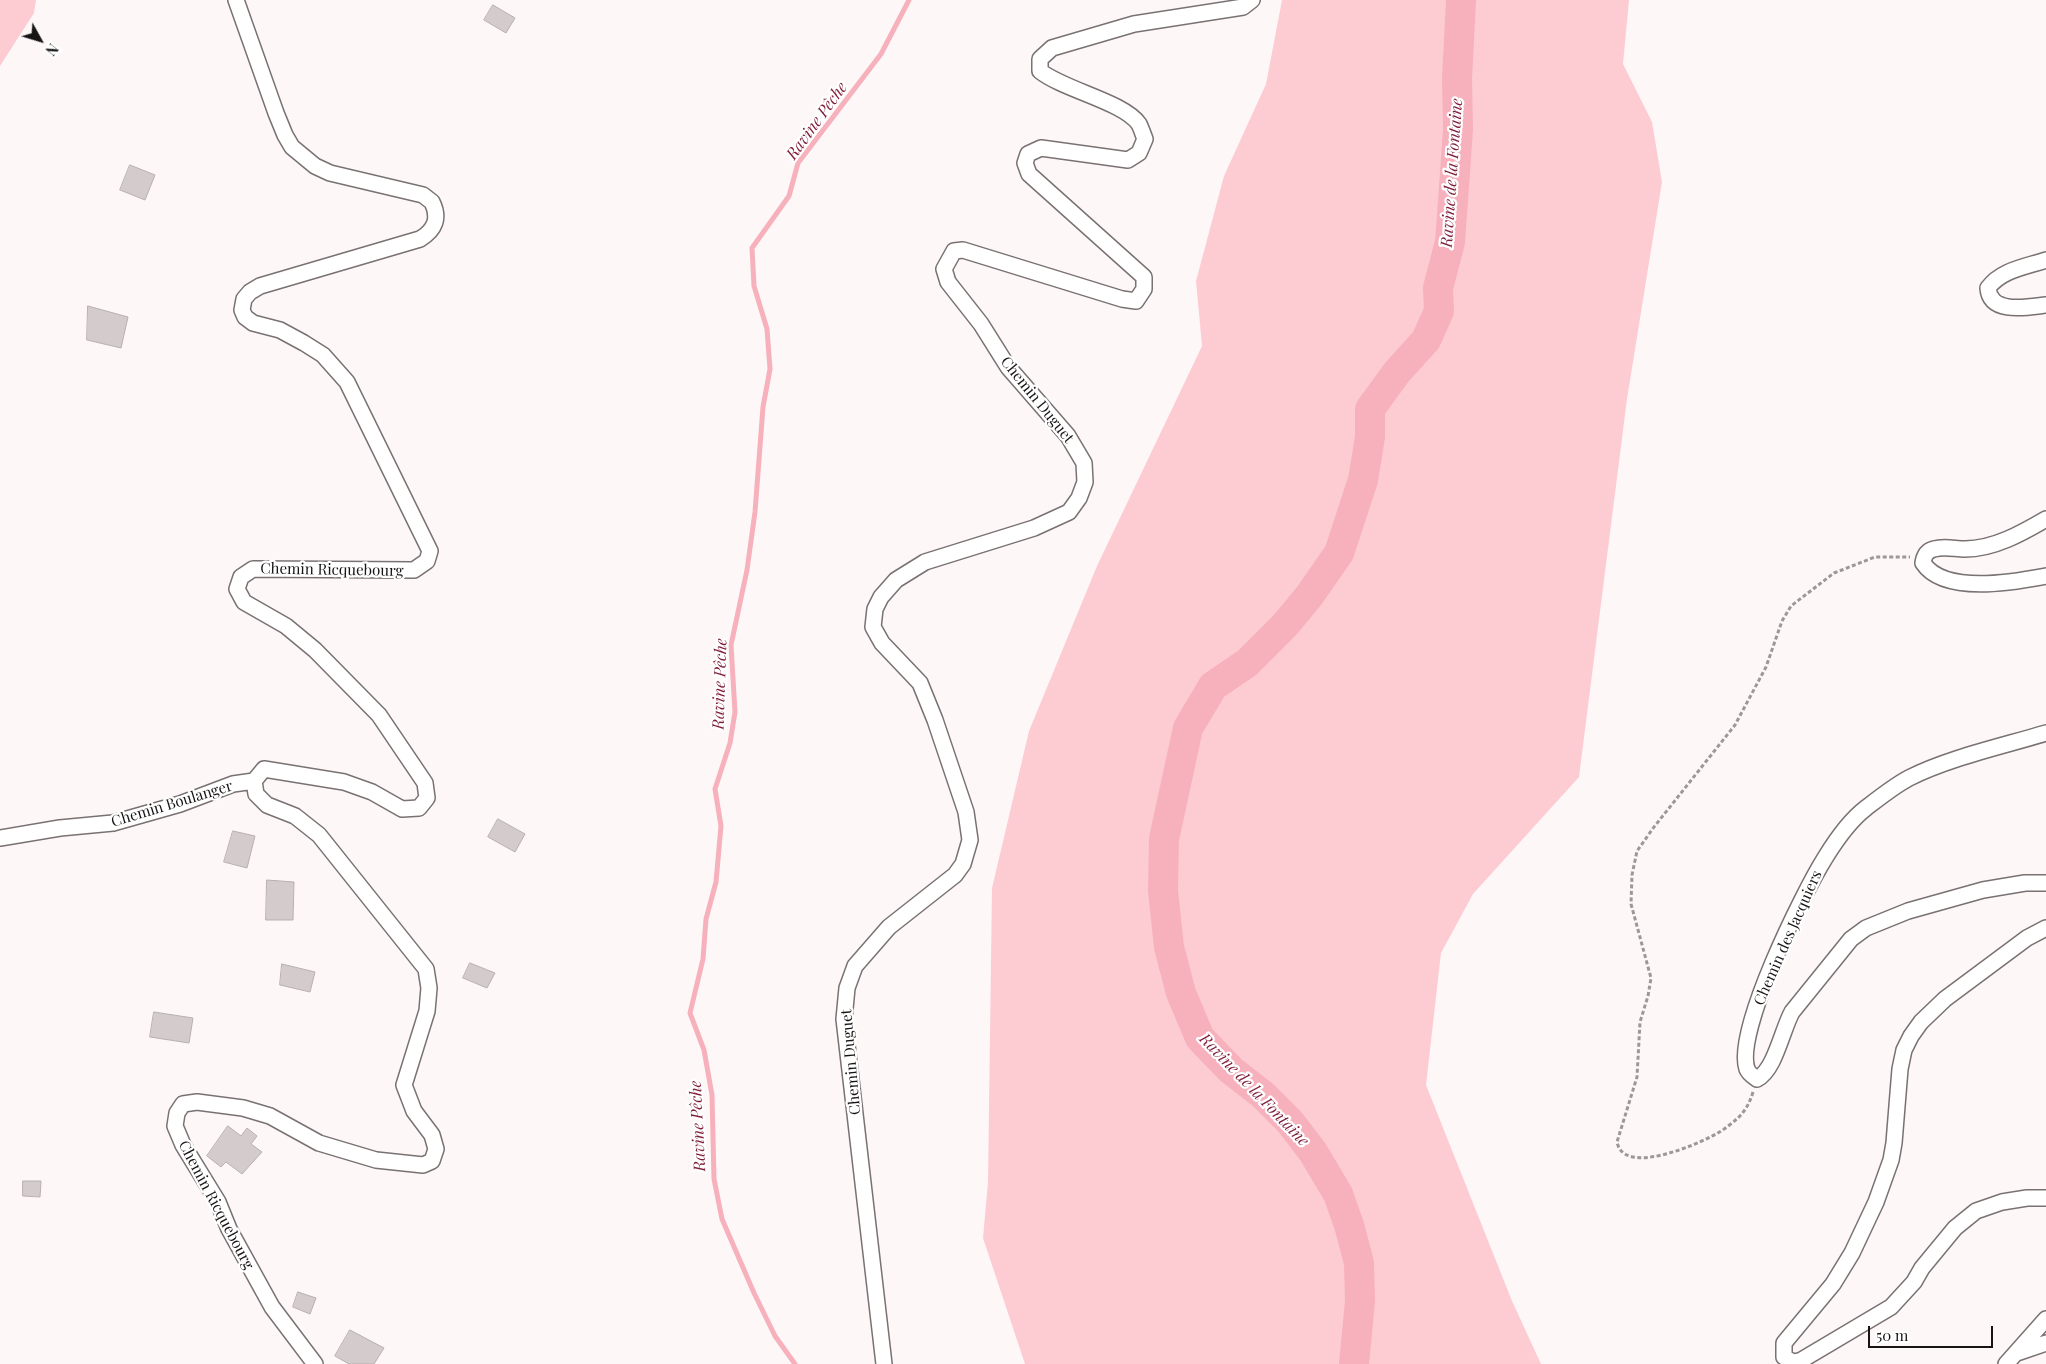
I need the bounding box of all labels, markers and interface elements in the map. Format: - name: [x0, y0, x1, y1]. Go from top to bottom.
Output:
- north arrow: [15, 15, 65, 65]
- text: N: [41, 40, 63, 60]
- water label: Ravine Pêche: [782, 79, 852, 163]
- water label: Ravine de la Fontaine: [1437, 98, 1467, 248]
- street label: Chemin Duguet: [997, 353, 1077, 447]
- street label: Chemin Ricquebourg: [260, 560, 404, 580]
- water label: Ravine Pêche: [709, 638, 731, 730]
- street label: Chemin Boulanger: [109, 777, 235, 831]
- street label: Chemin des Jacquiers: [1750, 868, 1826, 1008]
- street label: Chemin Duguet: [837, 1008, 865, 1116]
- water label: Ravine de la Fontaine: [1195, 1030, 1313, 1150]
- water label: Ravine Pêche: [686, 1080, 710, 1172]
- street label: Chemin Ricquebourg: [174, 1138, 258, 1272]
- scale bar: [1871, 1316, 1996, 1348]
- text: 50 m: [1876, 1325, 1908, 1345]

